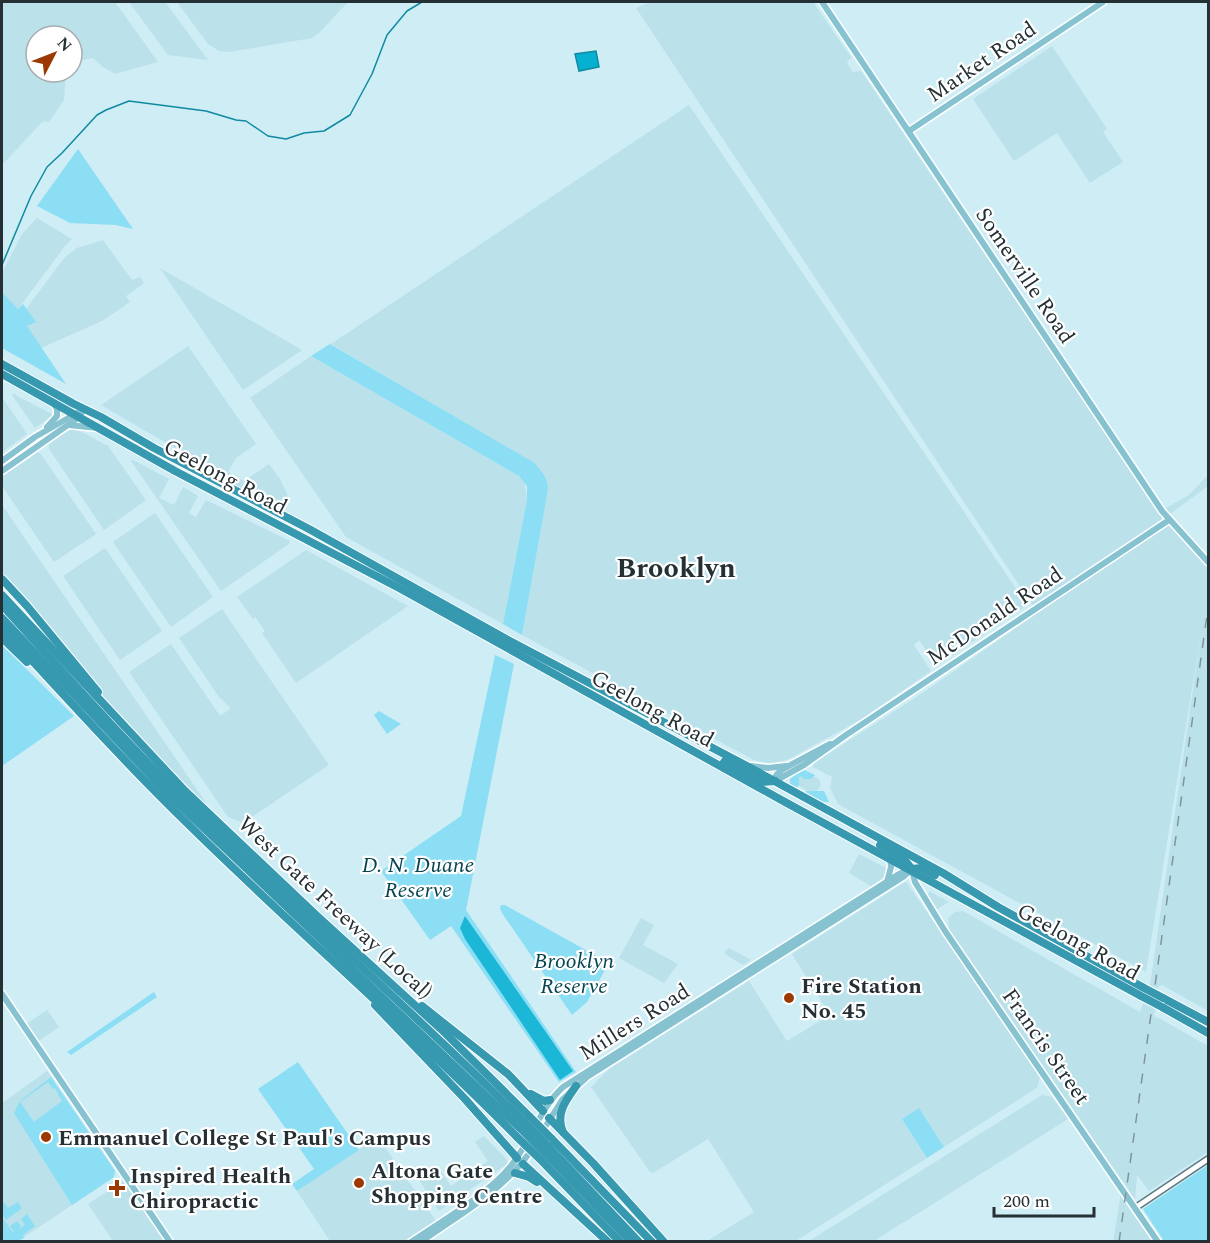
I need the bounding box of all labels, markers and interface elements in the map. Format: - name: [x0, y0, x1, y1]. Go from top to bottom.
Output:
- street label: Market Road: [920, 13, 1043, 111]
- north arrow: [24, 24, 84, 84]
- text: N: [51, 32, 78, 58]
- street label: Somerville Road: [967, 201, 1083, 351]
- street label: Geelong Road: [157, 431, 293, 524]
- district label: Brooklyn: [616, 547, 736, 590]
- street label: McDonald Road: [920, 558, 1069, 674]
- street label: Geelong Road: [585, 662, 720, 757]
- street label: West Gate Freeway (Local): [230, 809, 440, 1008]
- park label: D. N. Duane Reserve: [362, 849, 474, 907]
- street label: Geelong Road: [1011, 895, 1146, 990]
- park label: Brooklyn Reserve: [534, 945, 615, 1003]
- place label: Fire Station No. 45: [801, 970, 922, 1028]
- street label: Millers Road: [573, 975, 697, 1069]
- street label: Francis Street: [993, 982, 1098, 1112]
- marker: Fire Station No. 45: [782, 991, 796, 1005]
- place label: Emmanuel College St Paul's Campus: [58, 1122, 431, 1155]
- marker: Emmanuel College St Paul's Campus: [39, 1130, 53, 1144]
- place label: Altona Gate Shopping Centre: [371, 1155, 542, 1213]
- place label: Inspired Health Chiropractic: [130, 1160, 292, 1218]
- marker: Altona Gate Shopping Centre: [352, 1176, 366, 1190]
- marker: Inspired Health Chiropractic: [108, 1179, 126, 1197]
- scale bar: [994, 1180, 1094, 1218]
- text: 200 m: [1003, 1188, 1050, 1215]

